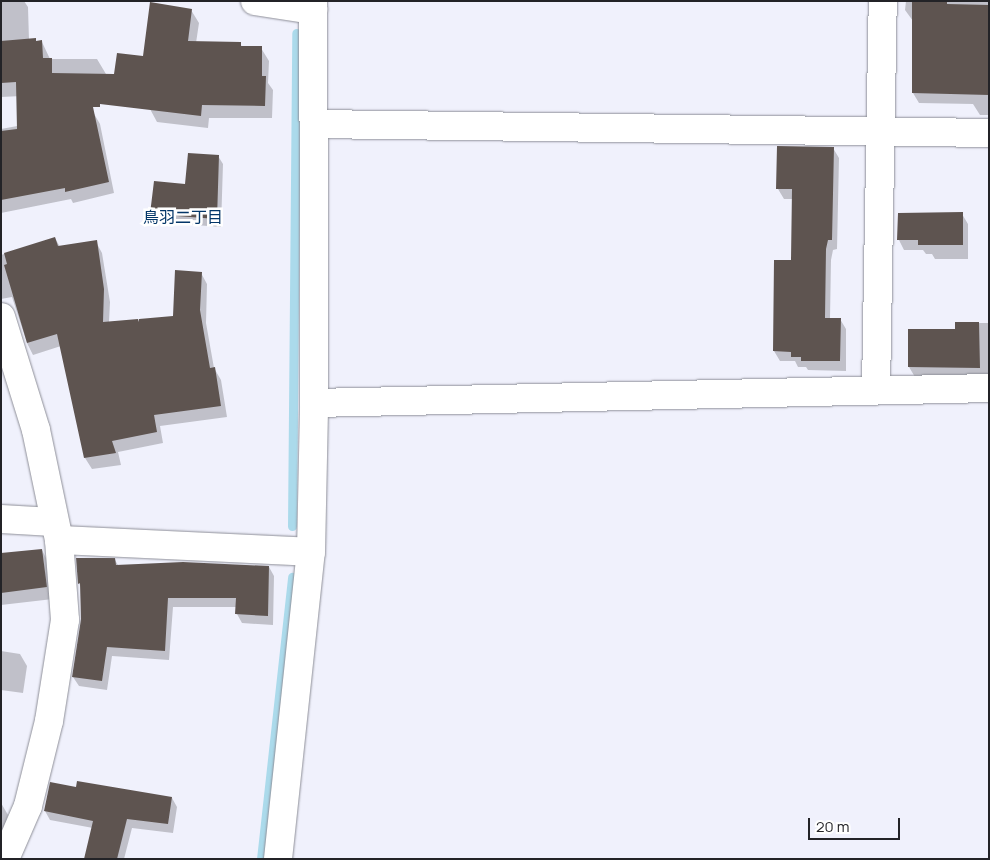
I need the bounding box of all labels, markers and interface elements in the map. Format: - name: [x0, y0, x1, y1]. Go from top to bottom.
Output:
- district label: 鳥羽二丁目: [143, 207, 223, 227]
- scale bar: [810, 808, 902, 840]
- text: 20 m: [816, 816, 849, 837]

